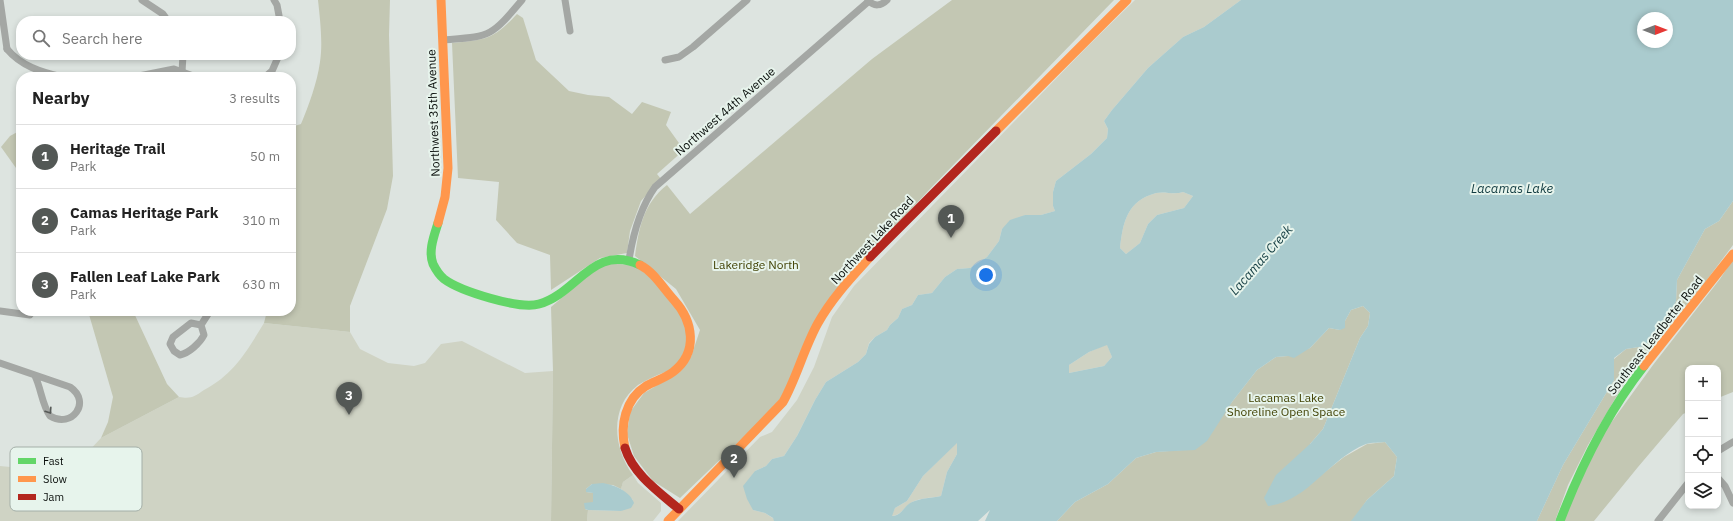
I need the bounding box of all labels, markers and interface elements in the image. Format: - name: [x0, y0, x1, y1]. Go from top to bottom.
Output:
- north arrow: [1637, 12, 1673, 48]
- search box: [16, 16, 296, 60]
- icon: search: [30, 27, 52, 49]
- text: Search here: [62, 29, 142, 48]
- street label: Northwest 35th Avenue: [423, 49, 443, 177]
- street label: Northwest 44th Avenue: [672, 63, 778, 158]
- text: Nearby: [32, 87, 90, 109]
- text: 3 results: [229, 90, 280, 107]
- text: Heritage Trail: [70, 139, 165, 158]
- text: 1: [41, 148, 49, 165]
- text: 50 m: [250, 148, 280, 165]
- text: Park: [70, 158, 96, 175]
- water label: Lacamas Lake: [1471, 180, 1553, 197]
- street label: Northwest Lake Road: [827, 193, 917, 287]
- text: Camas Heritage Park: [70, 203, 218, 222]
- pin: 1: [938, 205, 964, 238]
- text: 2: [41, 212, 49, 229]
- text: 310 m: [242, 212, 280, 229]
- water label: Lacamas Creek: [1226, 221, 1296, 299]
- text: Park: [70, 222, 96, 239]
- park label: Lakeridge North: [713, 257, 799, 272]
- your location: [976, 265, 996, 285]
- text: Fallen Leaf Lake Park: [70, 267, 220, 286]
- street label: Southeast Leadbetter Road: [1604, 273, 1706, 397]
- text: 3: [41, 276, 49, 293]
- text: 630 m: [242, 276, 280, 293]
- text: Park: [70, 286, 96, 303]
- map controls: [1685, 365, 1721, 509]
- button: +: [1685, 365, 1721, 401]
- pin: 3: [336, 382, 362, 415]
- park label: Lacamas Lake Shoreline Open Space: [1227, 390, 1346, 419]
- button: −: [1685, 401, 1721, 437]
- one-way arrow: [44, 407, 51, 414]
- button: locate: [1685, 437, 1721, 473]
- pin: 2: [721, 445, 747, 478]
- legend: [10, 447, 142, 511]
- text: Fast: [43, 454, 64, 468]
- text: Slow: [43, 472, 67, 486]
- button: layers: [1685, 473, 1721, 509]
- text: Jam: [43, 490, 64, 504]

